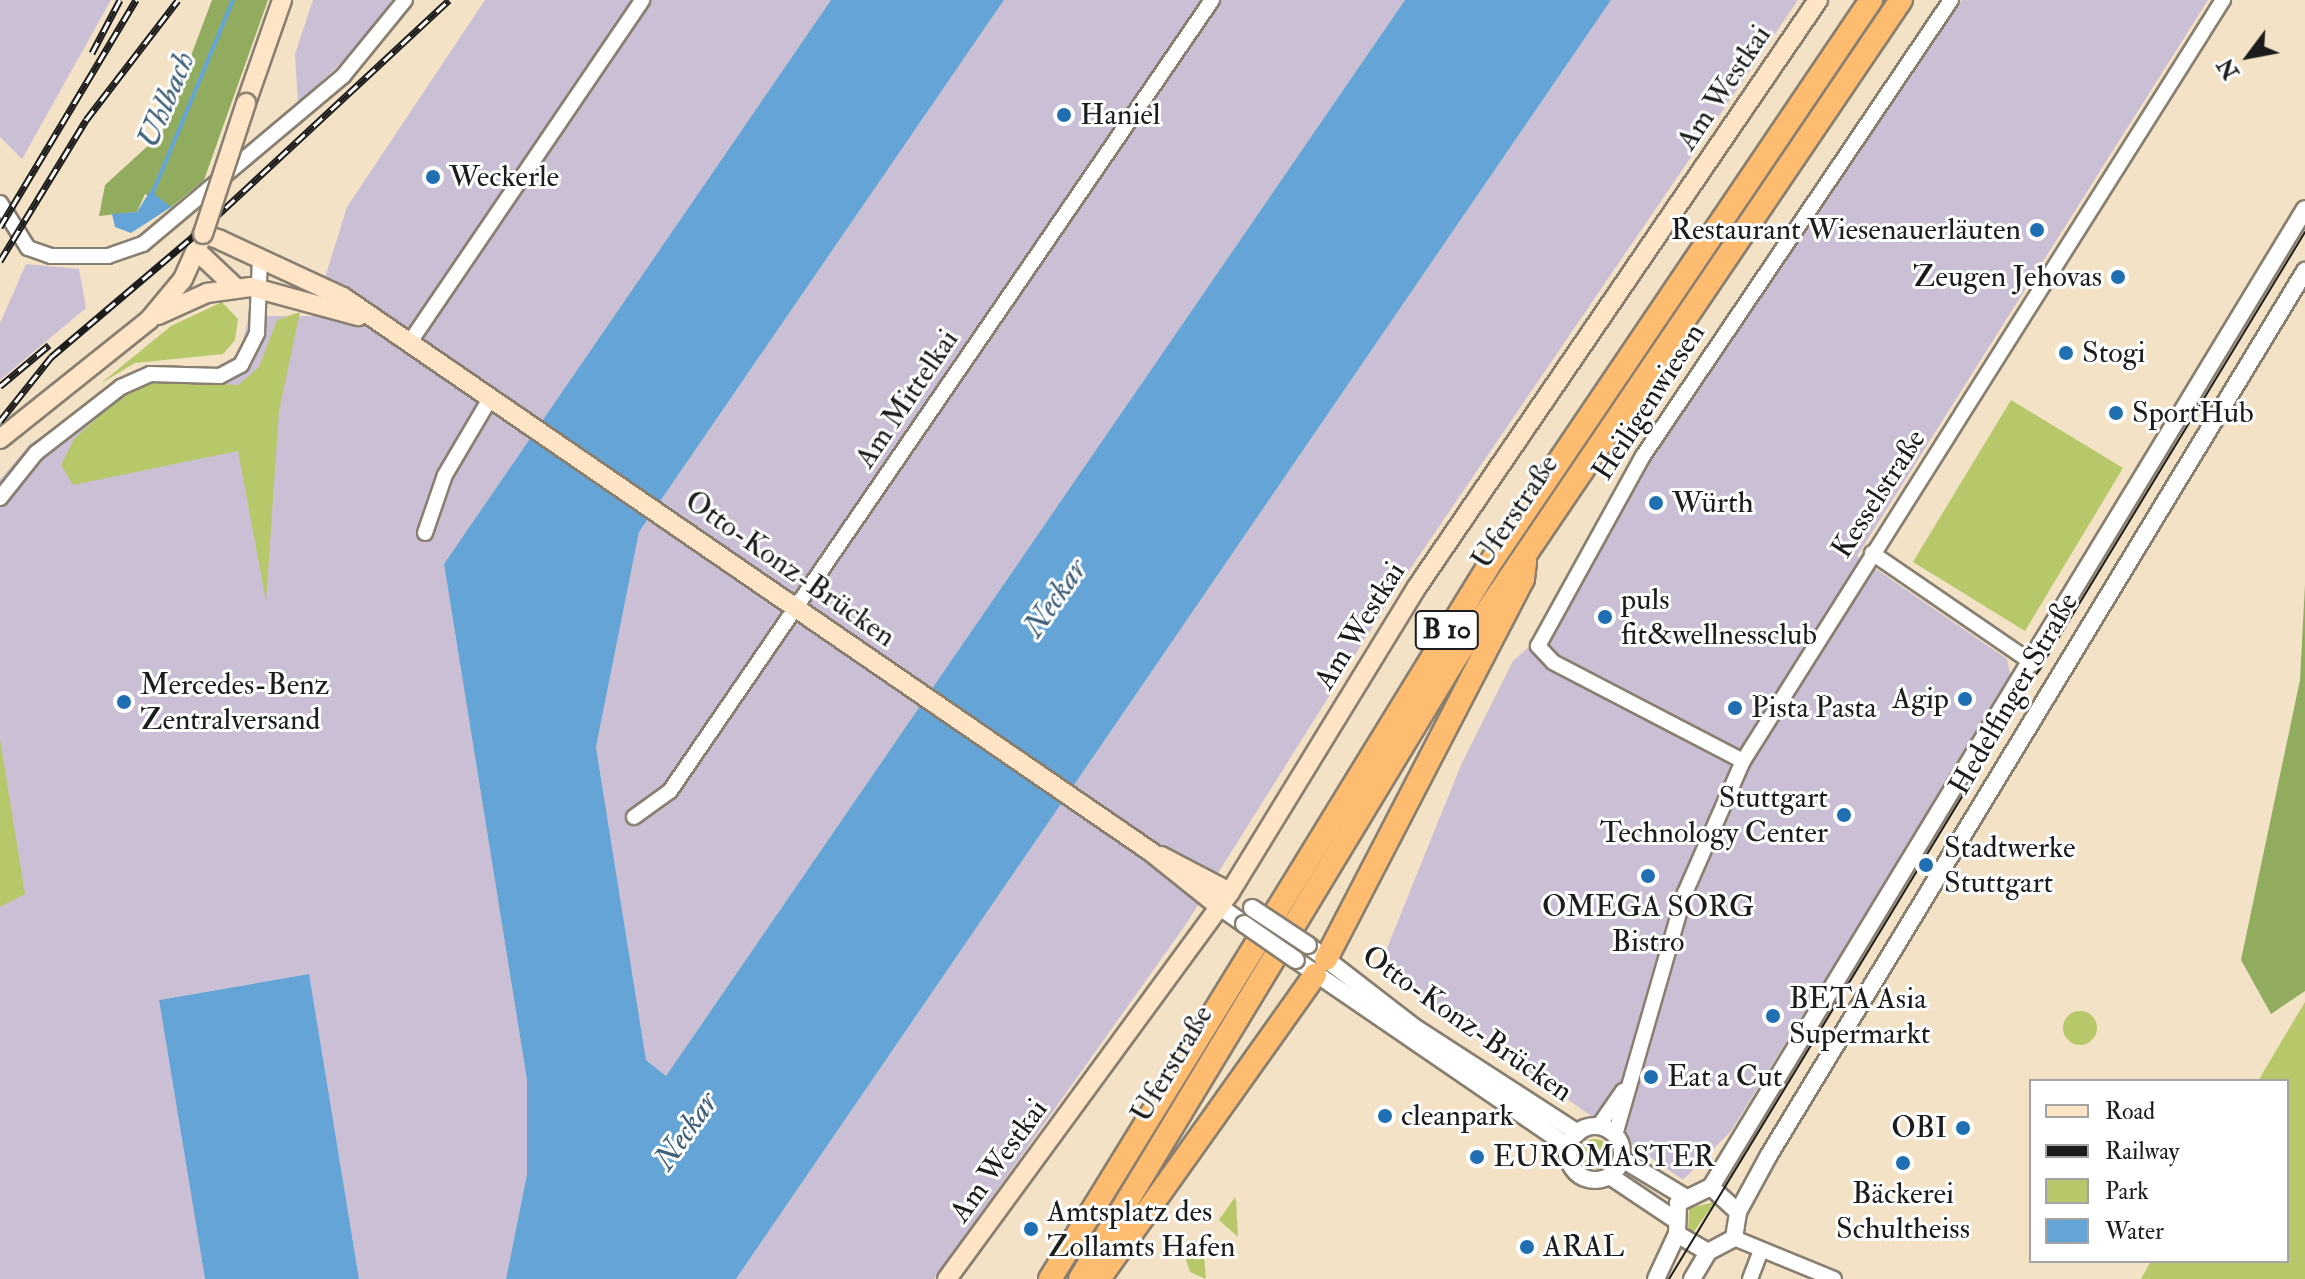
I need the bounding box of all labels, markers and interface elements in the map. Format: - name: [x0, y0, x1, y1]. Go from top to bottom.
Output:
- north arrow: [2209, 16, 2289, 96]
- street label: Am Westkai: [1669, 18, 1779, 158]
- water label: Uhlbach: [129, 46, 203, 154]
- text: N: [2212, 53, 2246, 84]
- place label: Haniel: [1080, 97, 1160, 133]
- marker: Haniel: [1055, 106, 1073, 124]
- place label: Weckerle: [449, 159, 559, 195]
- marker: Weckerle: [424, 168, 442, 186]
- place label: Restaurant Wiesenauerläuten: [1671, 212, 2021, 248]
- marker: Restaurant Wiesenauerläuten: [2028, 221, 2046, 239]
- place label: Zeugen Jehovas: [1913, 259, 2102, 295]
- marker: Zeugen Jehovas: [2109, 268, 2127, 286]
- street label: Heiligenwiesen: [1585, 317, 1713, 487]
- street label: Am Mittelkai: [847, 323, 967, 475]
- place label: Stogi: [2082, 335, 2146, 371]
- marker: Stogi: [2057, 344, 2075, 362]
- place label: SportHub: [2132, 395, 2254, 431]
- marker: SportHub: [2107, 404, 2125, 422]
- street label: Kesselstraße: [1824, 423, 1934, 565]
- street label: Uferstraße: [1464, 448, 1566, 576]
- street label: Otto-Konz-Brücken: [678, 483, 902, 655]
- place label: Würth: [1672, 485, 1753, 521]
- marker: Würth: [1647, 494, 1665, 512]
- water label: Neckar: [1015, 552, 1095, 644]
- street label: Am Westkai: [1307, 556, 1413, 696]
- place label: puls fit&wellnessclub: [1621, 582, 1817, 652]
- street label: Hedelfinger Straße: [1942, 587, 2086, 801]
- road number: B 10: [1413, 606, 1481, 654]
- marker: puls fit&wellnessclub: [1596, 608, 1614, 626]
- place label: Mercedes-Benz Zentralversand: [140, 667, 329, 738]
- place label: Agip: [1892, 681, 1949, 717]
- place label: Pista Pasta: [1751, 690, 1877, 726]
- marker: Agip: [1956, 690, 1974, 708]
- marker: Mercedes-Benz Zentralversand: [115, 693, 133, 711]
- marker: Pista Pasta: [1726, 699, 1744, 717]
- place label: Stuttgart Technology Center: [1600, 780, 1828, 850]
- marker: Stuttgart Technology Center: [1835, 806, 1853, 824]
- place label: Stadtwerke Stuttgart: [1944, 830, 2075, 900]
- marker: Stadtwerke Stuttgart: [1915, 854, 1937, 876]
- marker: OMEGA SORG Bistro: [1639, 867, 1657, 885]
- place label: OMEGA SORG Bistro: [1542, 889, 1754, 960]
- street label: Otto-Konz-Brücken: [1355, 938, 1579, 1110]
- place label: BETA Asia Supermarkt: [1789, 981, 1930, 1052]
- street label: Uferstraße: [1123, 999, 1221, 1129]
- marker: BETA Asia Supermarkt: [1764, 1007, 1782, 1025]
- place label: Eat a Cut: [1667, 1059, 1782, 1095]
- marker: Eat a Cut: [1642, 1068, 1660, 1086]
- legend: [2029, 1079, 2289, 1263]
- water label: Neckar: [646, 1085, 726, 1177]
- street label: Am Westkai: [942, 1092, 1056, 1230]
- text: Road: [2105, 1096, 2155, 1127]
- place label: cleanpark: [1401, 1098, 1514, 1134]
- marker: cleanpark: [1376, 1107, 1394, 1125]
- place label: OBI: [1891, 1110, 1947, 1146]
- marker: OBI: [1954, 1119, 1972, 1137]
- text: Railway: [2105, 1136, 2179, 1167]
- place label: EUROMASTER: [1493, 1139, 1715, 1175]
- marker: EUROMASTER: [1468, 1148, 1486, 1166]
- marker: Bäckerei Schultheiss: [1894, 1154, 1912, 1172]
- place label: Bäckerei Schultheiss: [1836, 1176, 1970, 1246]
- text: Park: [2105, 1176, 2149, 1207]
- place label: Amtsplatz des Zollamts Hafen: [1047, 1194, 1235, 1264]
- text: Water: [2105, 1216, 2164, 1247]
- marker: Amtsplatz des Zollamts Hafen: [1022, 1220, 1040, 1238]
- place label: ARAL: [1543, 1229, 1624, 1265]
- marker: ARAL: [1518, 1238, 1536, 1256]

